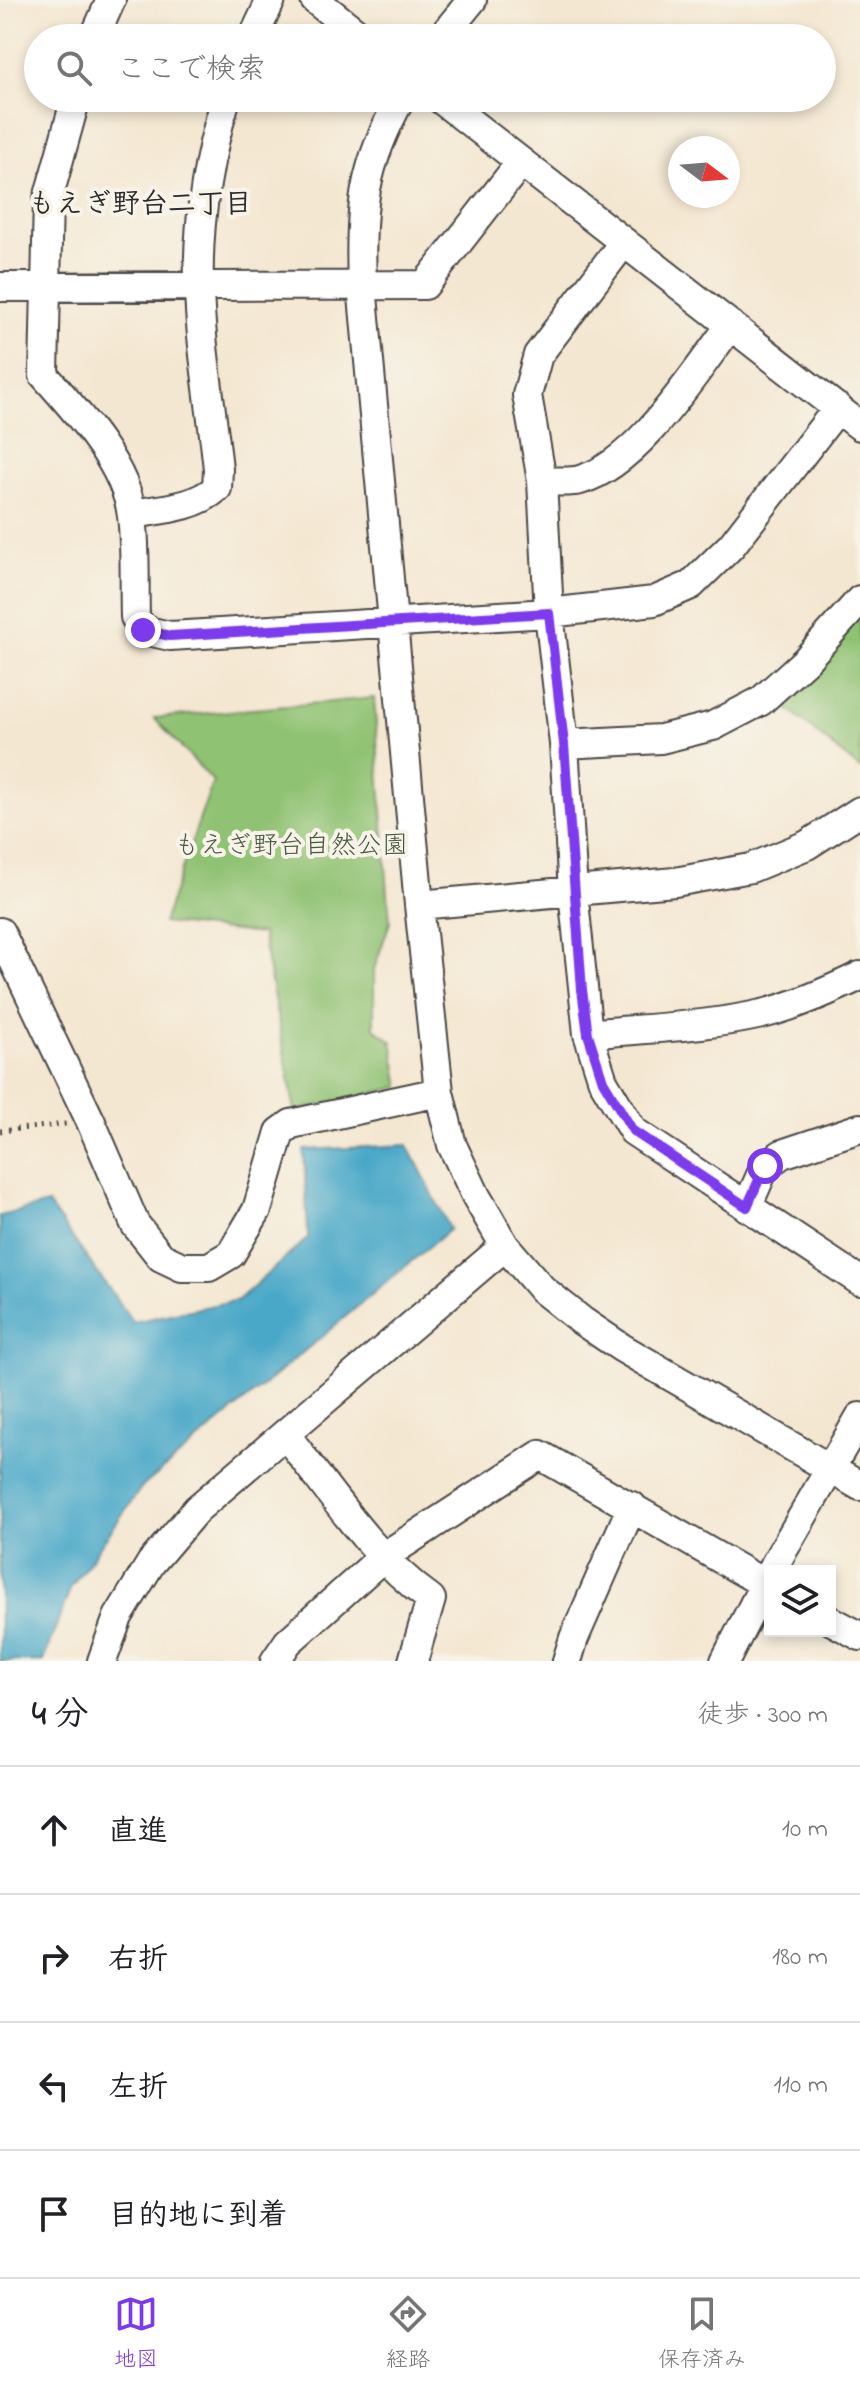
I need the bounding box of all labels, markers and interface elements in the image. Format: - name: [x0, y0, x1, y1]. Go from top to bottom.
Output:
- search box: [24, 24, 836, 112]
- icon: search: [52, 46, 96, 90]
- text: ここで検索: [116, 49, 266, 93]
- north arrow: [668, 136, 740, 208]
- district label: もえぎ野台二丁目: [28, 185, 252, 226]
- route end: [125, 612, 161, 648]
- park label: もえぎ野台自然公園: [174, 828, 408, 866]
- route start: [747, 1148, 783, 1184]
- map controls: [764, 1565, 836, 1637]
- button: layers: [764, 1565, 836, 1637]
- text: 4 分: [32, 1691, 89, 1741]
- text: 徒歩 · 300 m: [698, 1697, 828, 1735]
- icon: ahead: [32, 1808, 76, 1852]
- text: 直進: [108, 1811, 168, 1855]
- text: 10 m: [782, 1811, 828, 1849]
- icon: right: [32, 1936, 76, 1980]
- text: 右折: [108, 1939, 168, 1983]
- text: 180 m: [772, 1939, 828, 1977]
- icon: left: [32, 2064, 76, 2108]
- text: 左折: [108, 2067, 168, 2111]
- text: 110 m: [774, 2067, 828, 2105]
- icon: arrive: [32, 2192, 76, 2236]
- text: 目的地に到着: [108, 2195, 288, 2239]
- tab: 地図: [114, 2292, 158, 2377]
- tab: 経路: [386, 2292, 430, 2377]
- tab: 保存済み: [658, 2292, 746, 2377]

